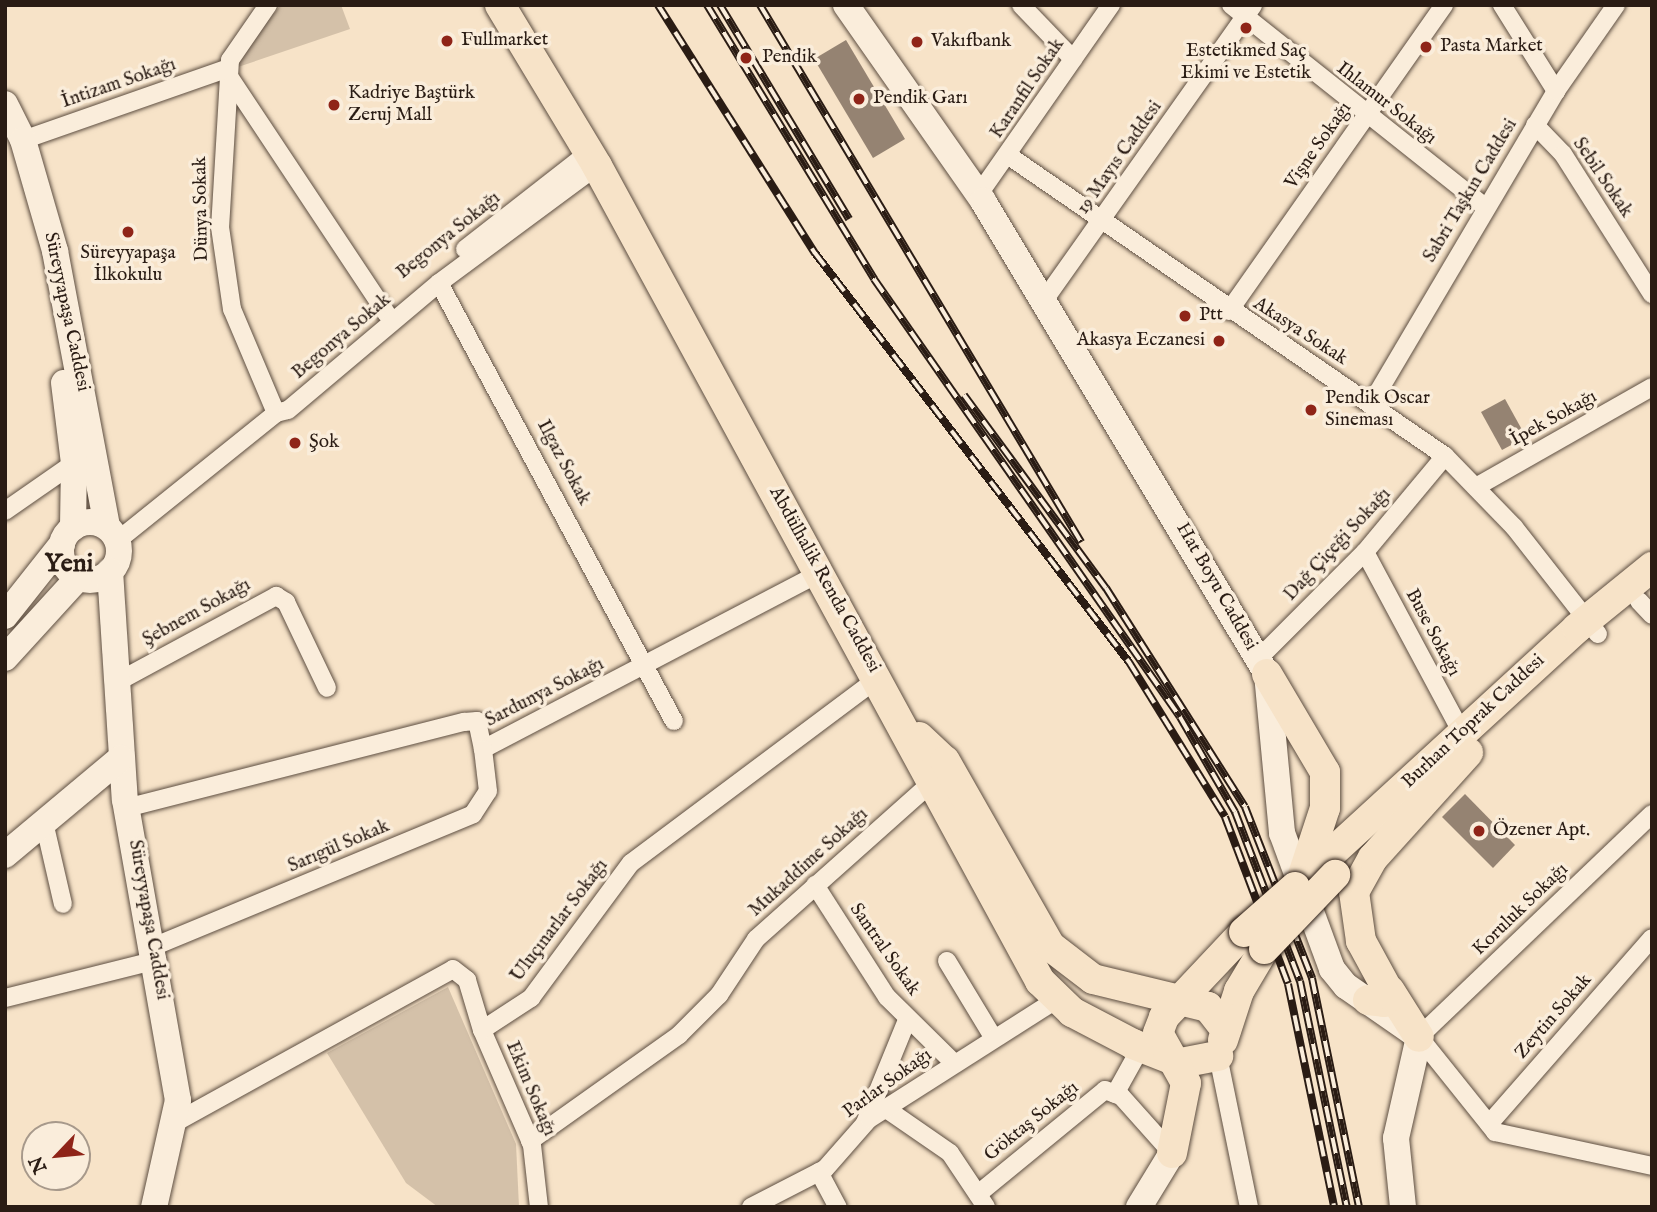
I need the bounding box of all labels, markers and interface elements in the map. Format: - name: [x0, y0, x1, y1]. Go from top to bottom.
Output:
- marker: Estetikmed Saç Ekimi ve Estetik: [1236, 18, 1256, 38]
- place label: Fullmarket: [461, 30, 548, 52]
- place label: Vakıfbank: [931, 31, 1011, 53]
- marker: Fullmarket: [439, 33, 455, 49]
- marker: Vakıfbank: [909, 34, 925, 50]
- street label: Karanfil Sokak: [986, 34, 1070, 144]
- place label: Pasta Market: [1440, 36, 1543, 58]
- marker: Pasta Market: [1418, 39, 1434, 55]
- place label: Estetikmed Saç Ekimi ve Estetik: [1181, 41, 1311, 85]
- place label: Pendik: [762, 47, 817, 69]
- marker: Pendik: [736, 48, 756, 68]
- street label: İntizam Sokağı: [59, 54, 179, 114]
- street label: Ihlamur Sokağı: [1331, 58, 1441, 150]
- place label: Kadriye Baştürk Zeruj Mall: [348, 83, 475, 127]
- place label: Pendik Garı: [873, 88, 967, 110]
- marker: Pendik Garı: [851, 91, 867, 107]
- marker: Kadriye Baştürk Zeruj Mall: [326, 97, 342, 113]
- street label: 19 Mayıs Caddesi: [1072, 97, 1168, 219]
- street label: Vişne Sokağı: [1281, 98, 1357, 194]
- street label: Sabri Taşkın Caddesi: [1419, 115, 1523, 267]
- street label: Sebil Sokak: [1567, 134, 1637, 222]
- street label: Dünya Sokak: [190, 156, 214, 262]
- street label: Begonya Sokağı: [393, 187, 505, 285]
- marker: Süreyyapaşa İlkokulu: [120, 224, 136, 240]
- street label: Süreyyapaşa Caddesi: [38, 230, 94, 394]
- place label: Süreyyapaşa İlkokulu: [80, 243, 176, 287]
- street label: Begonya Sokak: [288, 289, 396, 385]
- street label: Akasya Sokak: [1249, 293, 1351, 371]
- place label: Ptt: [1199, 305, 1223, 327]
- marker: Ptt: [1177, 308, 1193, 324]
- place label: Akasya Eczanesi: [1077, 330, 1205, 352]
- marker: Akasya Eczanesi: [1211, 333, 1227, 349]
- street label: İpek Sokağı: [1507, 386, 1601, 452]
- place label: Pendik Oscar Sineması: [1325, 388, 1430, 432]
- marker: Pendik Oscar Sineması: [1303, 402, 1319, 418]
- street label: Ilgaz Sokak: [531, 416, 595, 510]
- place label: Şok: [309, 432, 339, 454]
- marker: Şok: [287, 435, 303, 451]
- street label: Abdülhalik Renda Caddesi: [763, 483, 885, 677]
- street label: Dağ Çiçeği Sokağı: [1280, 484, 1396, 606]
- street label: Hat Boyu Caddesi: [1170, 519, 1262, 655]
- district label: Yeni: [45, 548, 93, 580]
- street label: Şebnem Sokağı: [139, 574, 255, 652]
- street label: Buse Sokağı: [1399, 585, 1465, 681]
- street label: Burhan Toprak Caddesi: [1398, 650, 1550, 794]
- street label: Sardunya Sokağı: [482, 653, 608, 733]
- street label: Mukaddime Sokağı: [745, 804, 873, 922]
- street label: Sarıgül Sokak: [285, 815, 393, 879]
- place label: Özener Apt.: [1493, 820, 1590, 842]
- marker: Özener Apt.: [1471, 823, 1487, 839]
- street label: Süreyyapaşa Caddesi: [123, 838, 173, 1002]
- street label: Uluçınarlar Sokağı: [506, 855, 614, 987]
- street label: Koruluk Sokağı: [1469, 859, 1573, 961]
- street label: Santral Sokak: [844, 899, 924, 1001]
- street label: Zeytin Sokak: [1511, 970, 1597, 1064]
- street label: Ekim Sokağı: [500, 1038, 560, 1140]
- street label: Parlar Sokağı: [839, 1044, 937, 1124]
- street label: Göktaş Sokağı: [980, 1077, 1084, 1167]
- north arrow: [21, 1121, 91, 1191]
- text: N: [25, 1152, 53, 1177]

